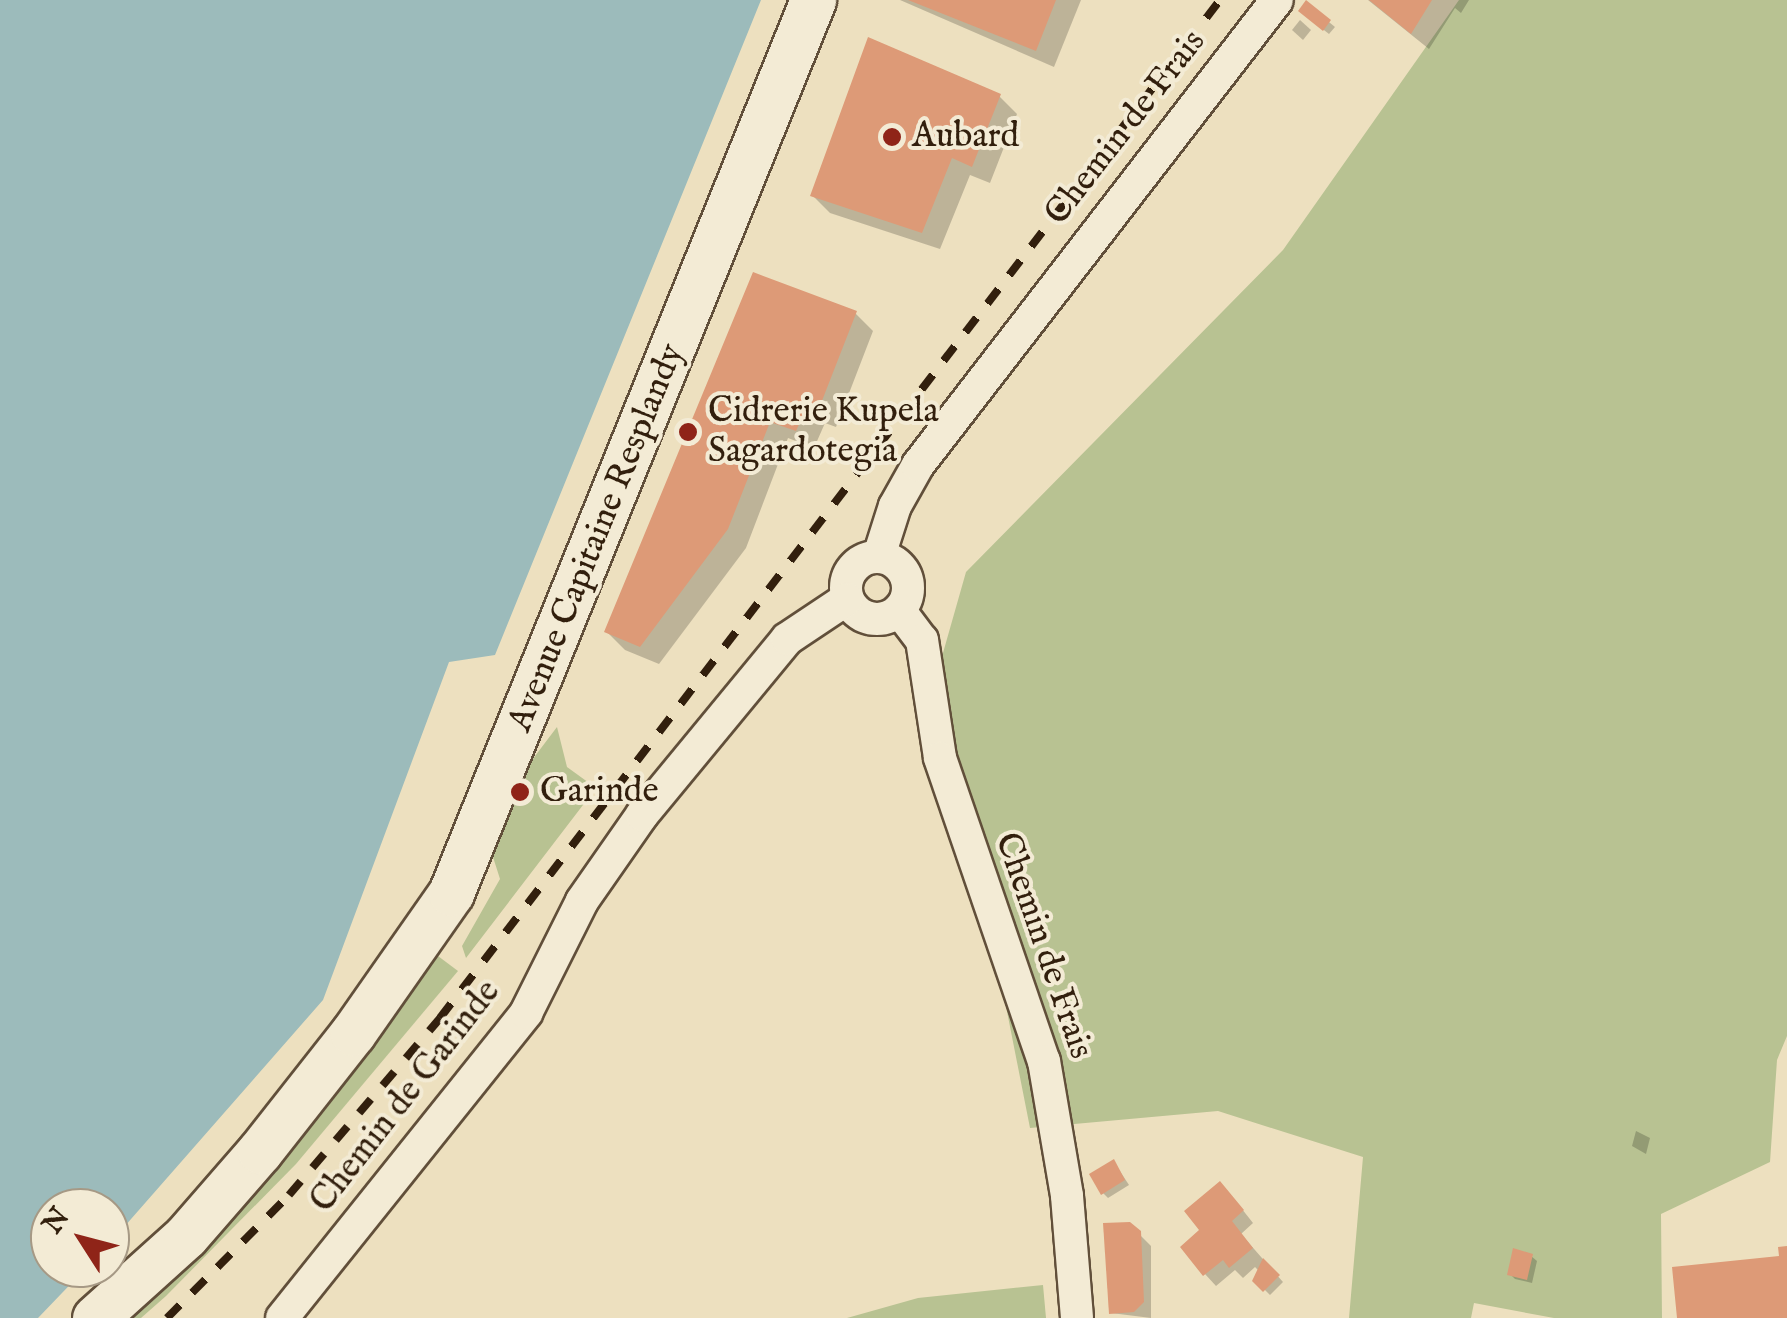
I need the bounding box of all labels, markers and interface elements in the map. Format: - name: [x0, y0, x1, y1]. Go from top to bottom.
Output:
- street label: Chemin de Frais: [1037, 22, 1215, 234]
- place label: Aubard: [912, 116, 1019, 158]
- marker: Aubard: [881, 126, 903, 148]
- street label: Avenue Capitaine Resplandy: [500, 338, 694, 738]
- place label: Cidrerie Kupela Sagardotegia: [708, 391, 939, 473]
- marker: Cidrerie Kupela Sagardotegia: [677, 421, 699, 443]
- place label: Garinde: [540, 771, 659, 813]
- marker: Garinde: [509, 781, 531, 803]
- street label: Chemin de Frais: [985, 828, 1101, 1064]
- street label: Chemin de Garinde: [302, 972, 510, 1222]
- north arrow: [30, 1188, 130, 1288]
- text: N: [36, 1201, 78, 1241]

